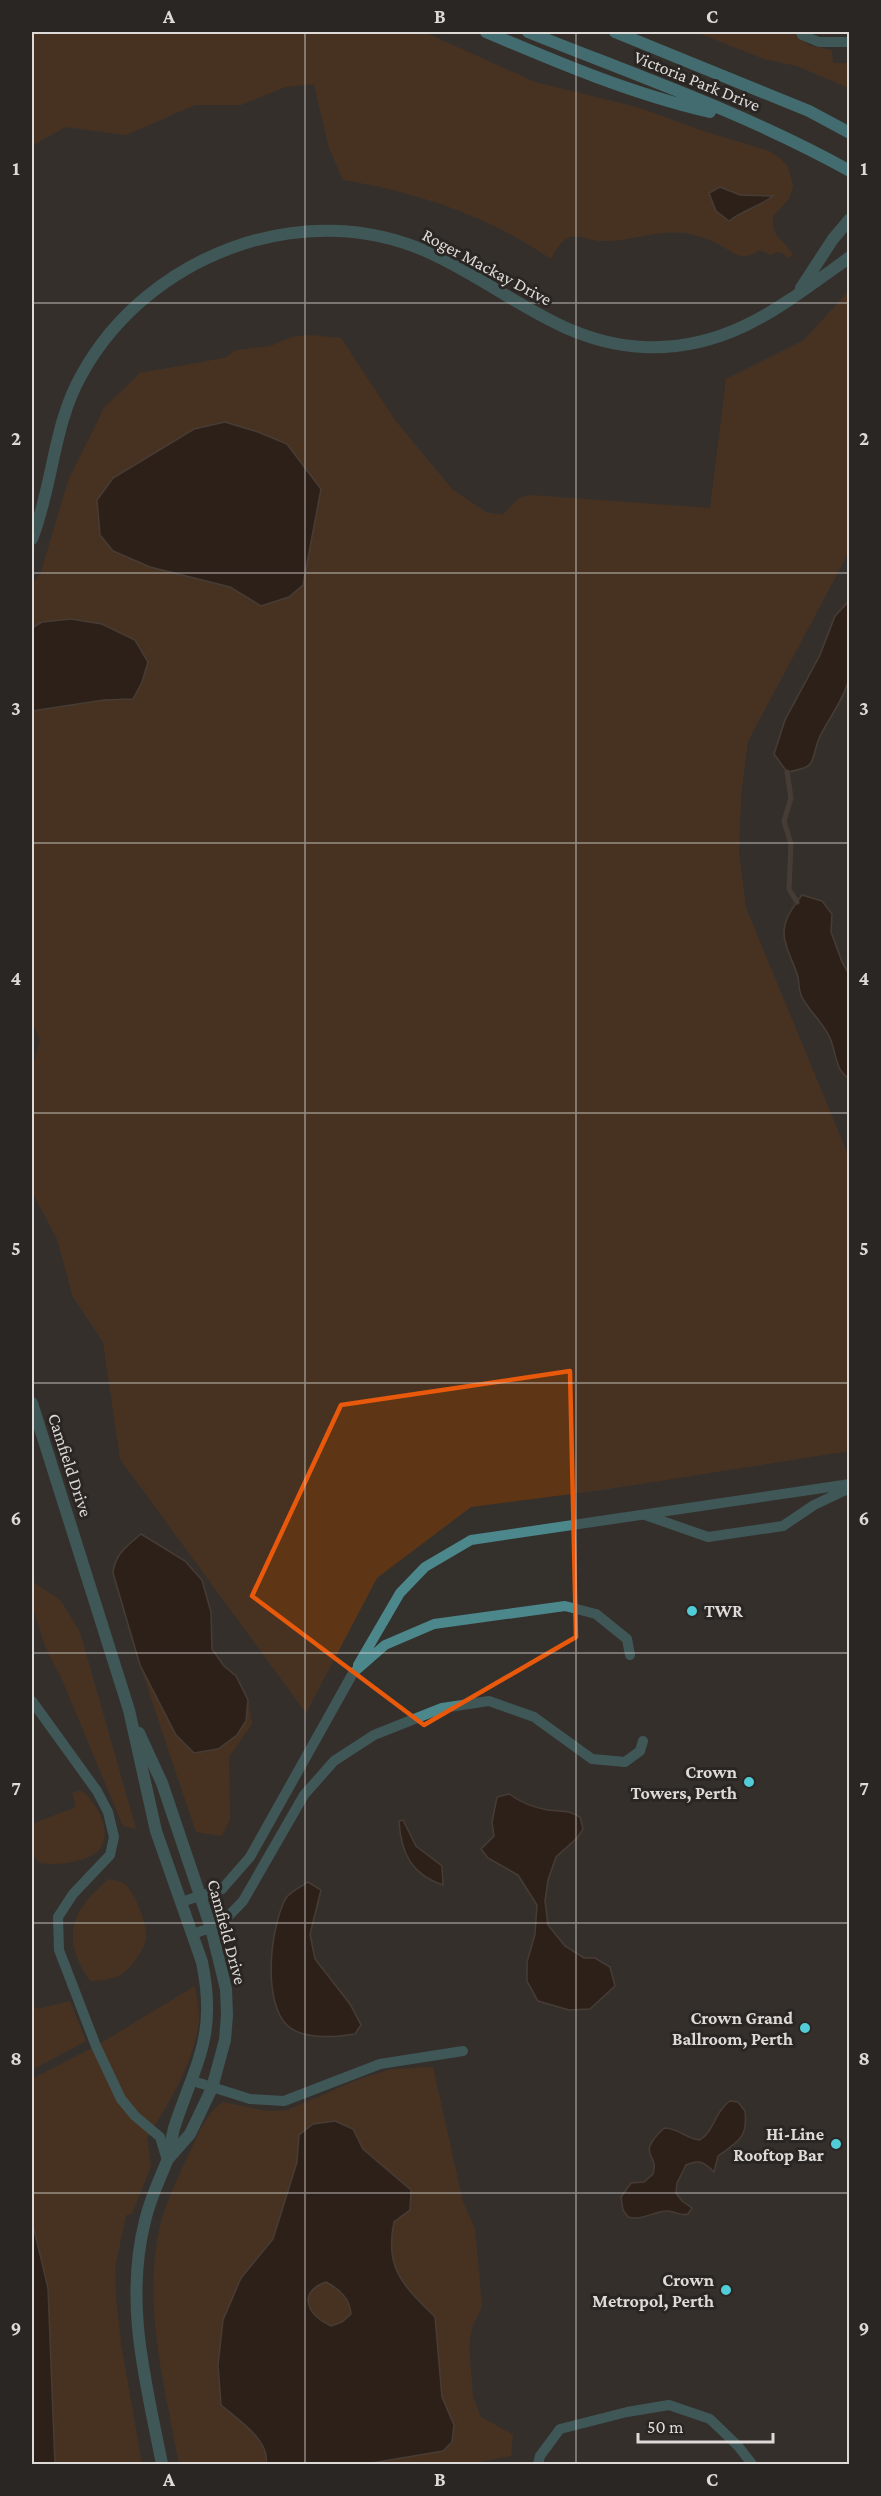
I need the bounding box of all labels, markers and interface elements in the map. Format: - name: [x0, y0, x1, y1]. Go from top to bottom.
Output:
- text: A: [162, 5, 176, 27]
- text: B: [434, 5, 446, 27]
- text: C: [706, 5, 718, 27]
- street label: Victoria Park Drive: [631, 47, 763, 115]
- text: 1: [12, 157, 20, 179]
- text: 1: [860, 157, 868, 179]
- street label: Roger Mackay Drive: [419, 225, 555, 309]
- text: 2: [11, 427, 21, 449]
- text: 2: [859, 427, 869, 449]
- text: 3: [11, 697, 21, 719]
- text: 3: [859, 697, 869, 719]
- text: 4: [11, 967, 22, 989]
- text: 4: [859, 967, 870, 989]
- text: 5: [11, 1237, 21, 1259]
- text: 5: [859, 1237, 869, 1259]
- street label: Camfield Drive: [44, 1411, 96, 1519]
- text: 6: [11, 1507, 21, 1529]
- text: 6: [859, 1507, 869, 1529]
- place label: TWR: [704, 1601, 744, 1621]
- marker: TWR: [685, 1604, 699, 1618]
- place label: Crown Towers, Perth: [630, 1762, 738, 1803]
- marker: Crown Towers, Perth: [742, 1775, 756, 1789]
- text: 7: [11, 1777, 21, 1799]
- text: 7: [859, 1777, 869, 1799]
- street label: Camfield Drive: [203, 1877, 251, 1987]
- place label: Crown Grand Ballroom, Perth: [672, 2008, 794, 2049]
- marker: Crown Grand Ballroom, Perth: [798, 2021, 812, 2035]
- text: 8: [10, 2047, 22, 2069]
- text: 8: [858, 2047, 870, 2069]
- place label: Hi-Line Rooftop Bar: [733, 2124, 824, 2165]
- marker: Hi-Line Rooftop Bar: [829, 2137, 843, 2151]
- place label: Crown Metropol, Perth: [592, 2270, 715, 2311]
- marker: Crown Metropol, Perth: [719, 2283, 733, 2297]
- text: 9: [11, 2317, 21, 2339]
- text: 9: [859, 2317, 869, 2339]
- scale bar: [638, 2406, 773, 2444]
- text: 50 m: [647, 2417, 684, 2437]
- text: A: [162, 2468, 176, 2490]
- text: B: [434, 2468, 446, 2490]
- text: C: [706, 2468, 718, 2490]

